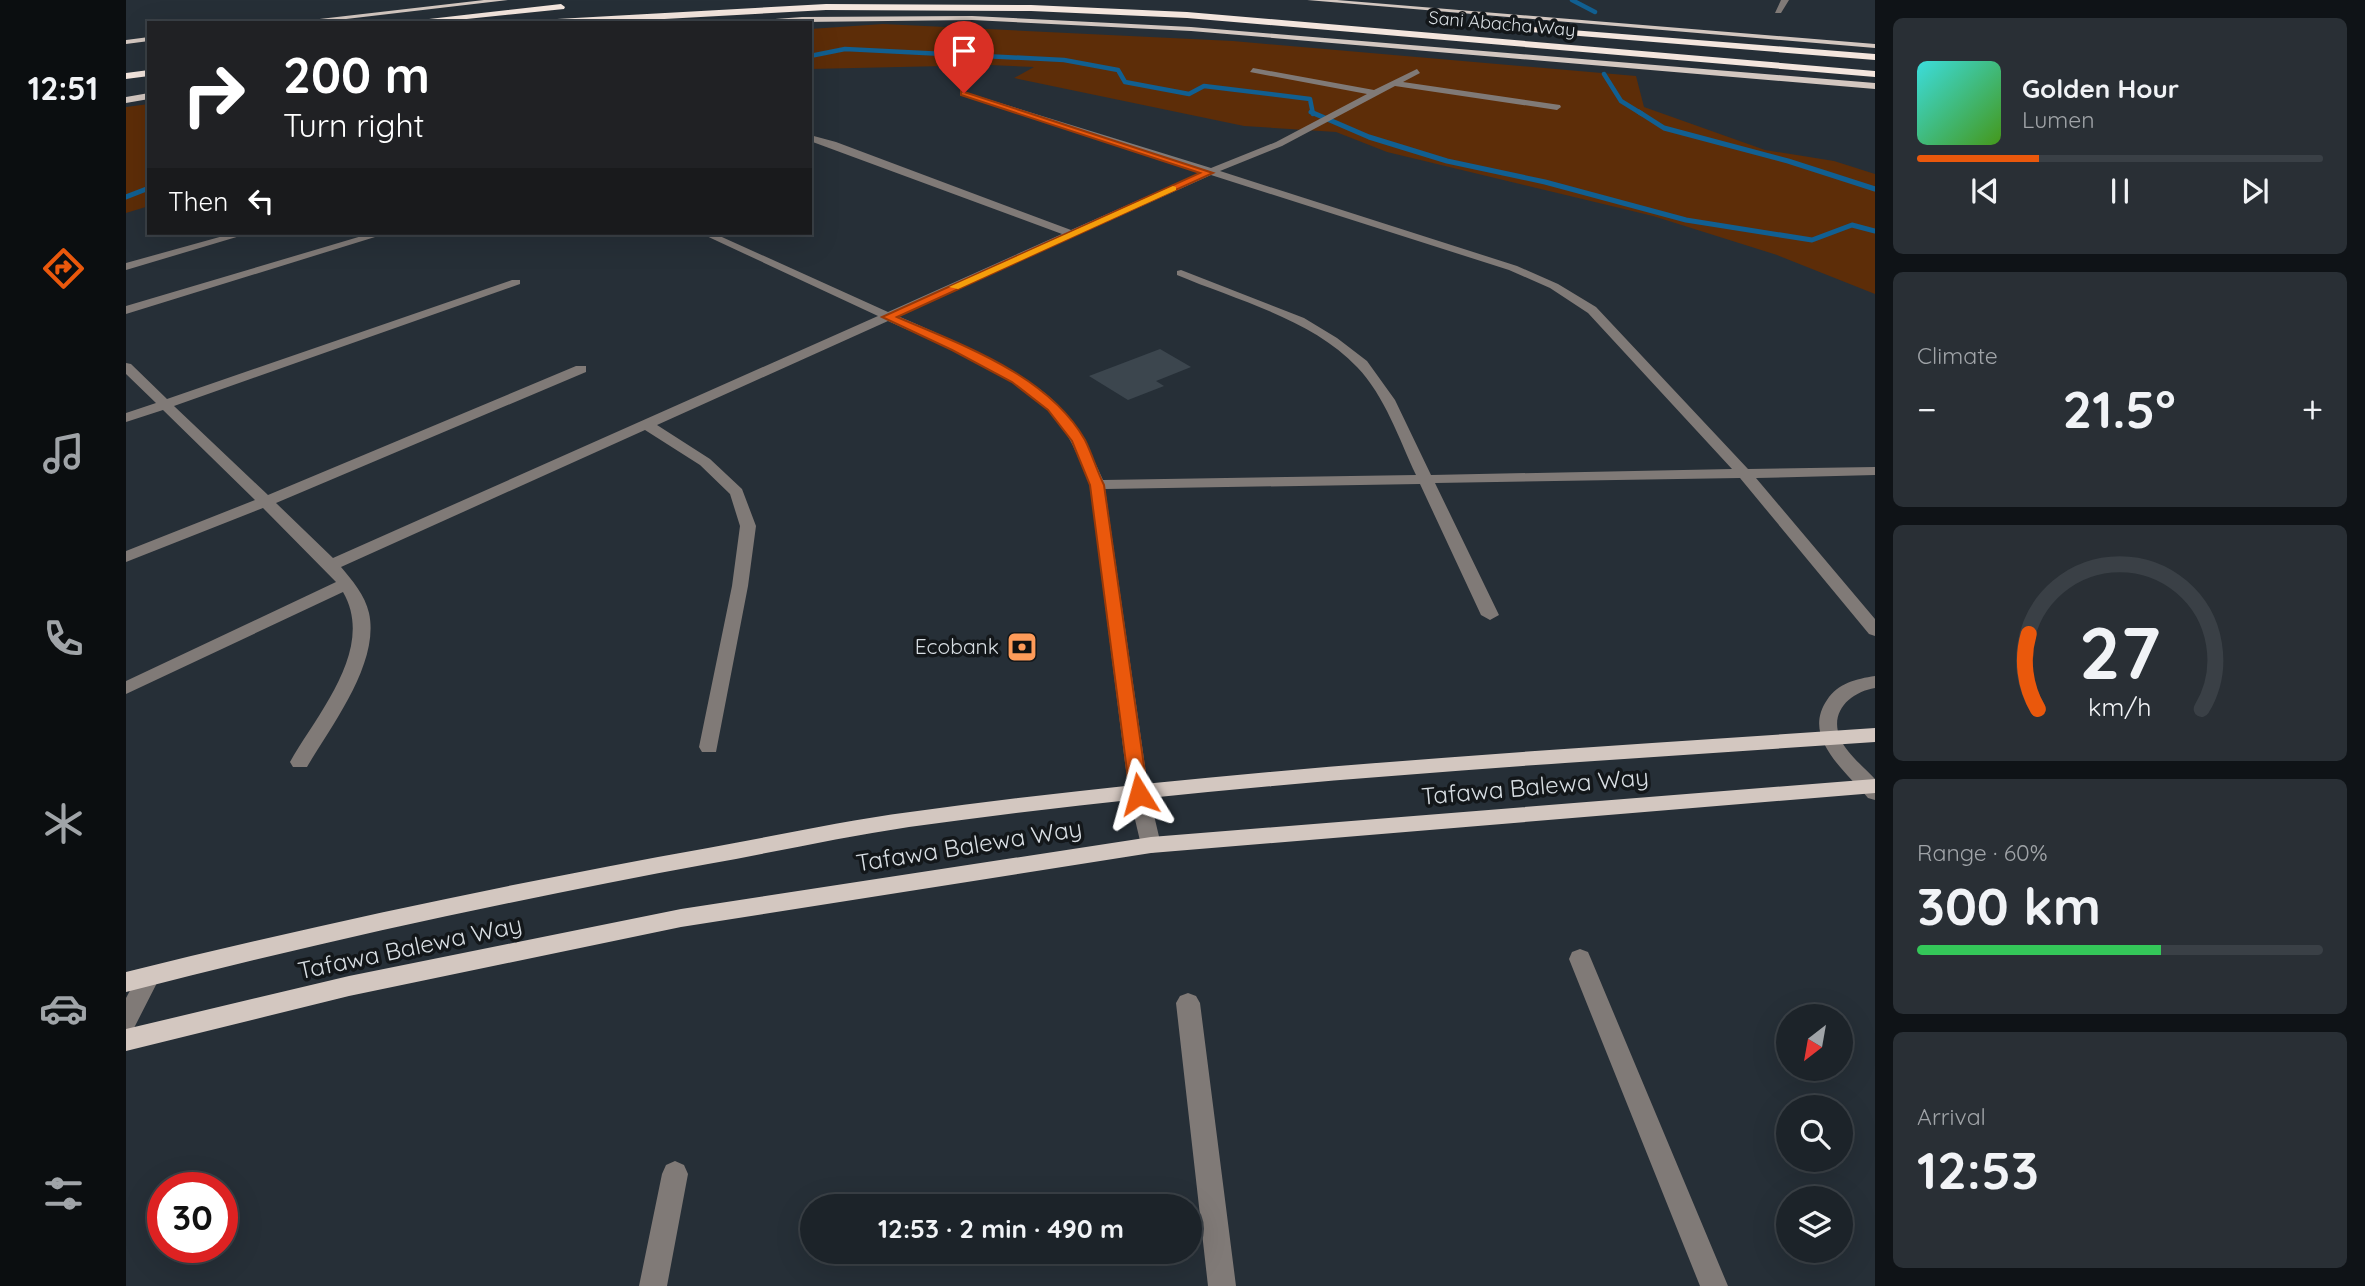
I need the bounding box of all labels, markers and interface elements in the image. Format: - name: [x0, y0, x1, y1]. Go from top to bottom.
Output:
- street label: Sani Abacha Way: [1428, 6, 1576, 41]
- pin: [934, 21, 994, 93]
- icon: arrive: [945, 32, 983, 70]
- text: 200 m: [283, 44, 430, 105]
- icon: right: [168, 49, 259, 140]
- text: 12:51: [28, 68, 98, 108]
- text: Golden Hour: [2022, 72, 2179, 105]
- text: Turn right: [283, 105, 424, 145]
- text: Lumen: [2022, 105, 2095, 134]
- icon: previous: [1966, 172, 2004, 210]
- icon: pause: [2101, 172, 2139, 210]
- icon: next: [2236, 172, 2274, 210]
- icon: left: [242, 182, 280, 220]
- text: Then: [168, 185, 228, 218]
- icon: directions: [39, 244, 88, 293]
- text: Climate: [1917, 341, 1998, 370]
- text: 21.5°: [2063, 376, 2176, 441]
- text: −: [1917, 385, 1937, 433]
- text: +: [2302, 385, 2323, 433]
- icon: music: [39, 429, 88, 478]
- text: 27: [2079, 606, 2161, 697]
- icon: phone: [39, 614, 88, 663]
- bank icon: Ecobank: [1005, 630, 1039, 664]
- place label: Ecobank: [915, 633, 999, 659]
- text: km/h: [2088, 691, 2152, 722]
- position arrow: [1102, 757, 1176, 831]
- street label: Tafawa Balewa Way: [1420, 761, 1650, 811]
- icon: climate: [39, 799, 88, 848]
- street label: Tafawa Balewa Way: [854, 812, 1084, 878]
- text: Range · 60%: [1917, 838, 2048, 867]
- text: 300 km: [1917, 873, 2101, 938]
- street label: Tafawa Balewa Way: [295, 909, 525, 985]
- icon: car: [39, 984, 88, 1033]
- north arrow: [1776, 1004, 1853, 1082]
- map controls: [1776, 1004, 1853, 1263]
- button: search: [1776, 1095, 1853, 1172]
- text: Arrival: [1917, 1102, 1986, 1131]
- text: 12:53: [1917, 1137, 2039, 1202]
- icon: filters: [39, 1169, 88, 1218]
- speed limit sign: 30: [147, 1172, 238, 1263]
- button: layers: [1776, 1186, 1853, 1263]
- text: 12:53 · 2 min · 490 m: [878, 1212, 1124, 1245]

